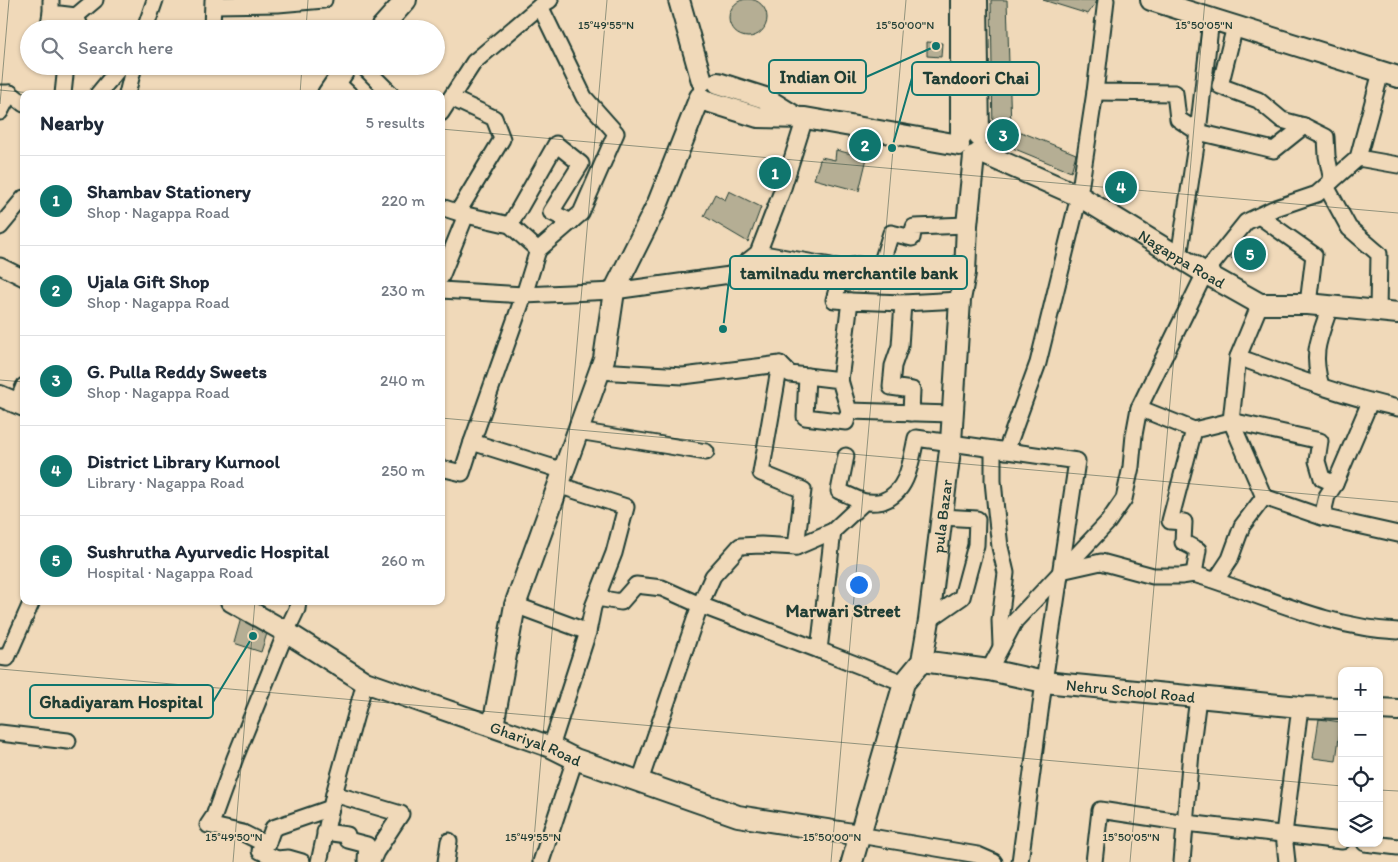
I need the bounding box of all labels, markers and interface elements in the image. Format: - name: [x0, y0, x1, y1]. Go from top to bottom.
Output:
- text: 15°49'55"N: [578, 18, 634, 32]
- text: 15°50'00"N: [876, 18, 934, 32]
- text: 15°50'05"N: [1175, 18, 1233, 32]
- search box: [20, 20, 445, 75]
- icon: search: [38, 34, 66, 62]
- text: Search here: [78, 36, 173, 59]
- callout: Indian Oil: [769, 60, 866, 93]
- callout: Tandoori Chai: [912, 62, 1039, 95]
- text: Indian Oil: [780, 66, 857, 88]
- text: Tandoori Chai: [922, 67, 1029, 89]
- text: Nearby: [40, 110, 104, 135]
- text: 5 results: [365, 113, 425, 132]
- pin: 3: [987, 116, 1019, 154]
- pin: 2: [849, 126, 881, 164]
- pin: 1: [759, 154, 791, 192]
- pin: 4: [1105, 168, 1137, 206]
- text: Shambav Stationery: [87, 180, 251, 203]
- text: 1: [52, 191, 60, 210]
- text: 220 m: [381, 191, 425, 210]
- text: Shop · Nagappa Road: [87, 203, 230, 222]
- street label: Nagappa Road: [1135, 225, 1229, 292]
- pin: 5: [1234, 235, 1266, 273]
- callout: tamilnadu merchantile bank: [730, 256, 967, 289]
- text: tamilnadu merchantile bank: [740, 262, 959, 284]
- text: Ujala Gift Shop: [87, 270, 209, 293]
- text: 2: [52, 281, 60, 300]
- text: 230 m: [381, 281, 425, 300]
- text: Shop · Nagappa Road: [87, 293, 230, 312]
- text: G. Pulla Reddy Sweets: [87, 360, 267, 383]
- text: 3: [52, 371, 60, 390]
- text: 240 m: [380, 371, 425, 390]
- text: Shop · Nagappa Road: [87, 383, 230, 402]
- text: District Library Kurnool: [87, 450, 280, 473]
- text: 4: [51, 461, 61, 480]
- text: 250 m: [381, 461, 425, 480]
- text: Library · Nagappa Road: [87, 473, 244, 492]
- street label: pula Bazar: [928, 478, 956, 554]
- text: Sushrutha Ayurvedic Hospital: [87, 540, 329, 563]
- text: 5: [52, 551, 60, 570]
- text: 260 m: [381, 551, 425, 570]
- text: Hospital · Nagappa Road: [87, 563, 253, 582]
- your location: [846, 572, 872, 598]
- district label: Marwari Street: [785, 600, 901, 622]
- map controls: [1338, 667, 1383, 847]
- button: +: [1338, 667, 1383, 712]
- street label: Nehru School Road: [1065, 675, 1197, 706]
- callout: Ghadiyaram Hospital: [30, 685, 213, 718]
- text: Ghadiyaram Hospital: [39, 691, 204, 713]
- button: −: [1338, 712, 1383, 757]
- street label: Ghariyal Road: [488, 717, 584, 770]
- button: locate: [1338, 757, 1383, 802]
- button: layers: [1338, 802, 1383, 847]
- text: 15°49'50"N: [205, 830, 263, 844]
- text: 15°49'55"N: [505, 830, 561, 844]
- text: 15°50'00"N: [803, 830, 861, 844]
- text: 15°50'05"N: [1102, 830, 1160, 844]

